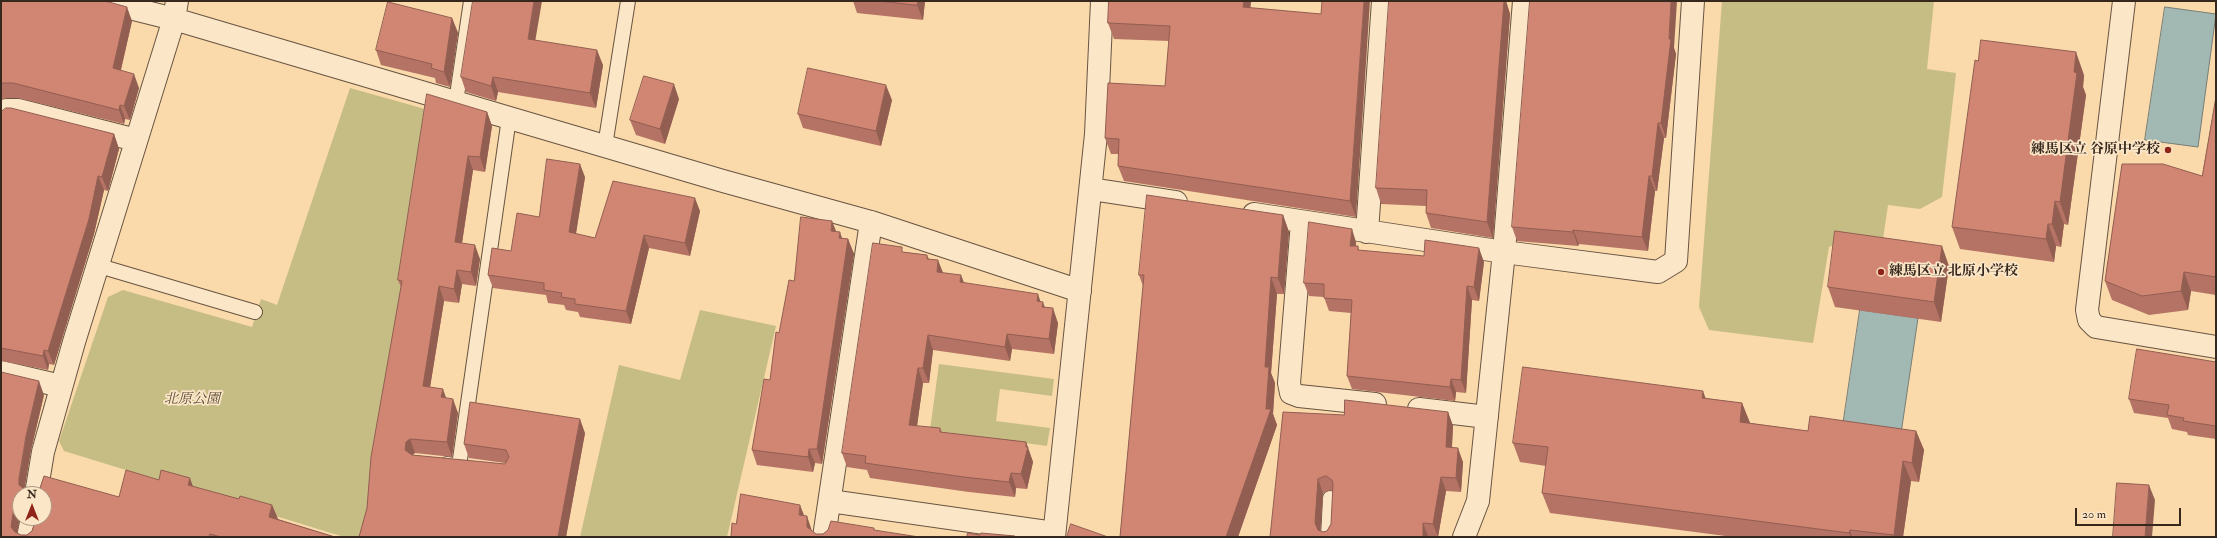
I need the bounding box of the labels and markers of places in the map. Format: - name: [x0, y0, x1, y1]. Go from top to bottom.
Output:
- place label: 練馬区立 谷原中学校: [2031, 142, 2160, 158]
- marker: 練馬区立 谷原中学校: [2163, 145, 2173, 155]
- place label: 練馬区立 北原小学校: [1889, 264, 2018, 280]
- marker: 練馬区立 北原小学校: [1876, 267, 1886, 277]

